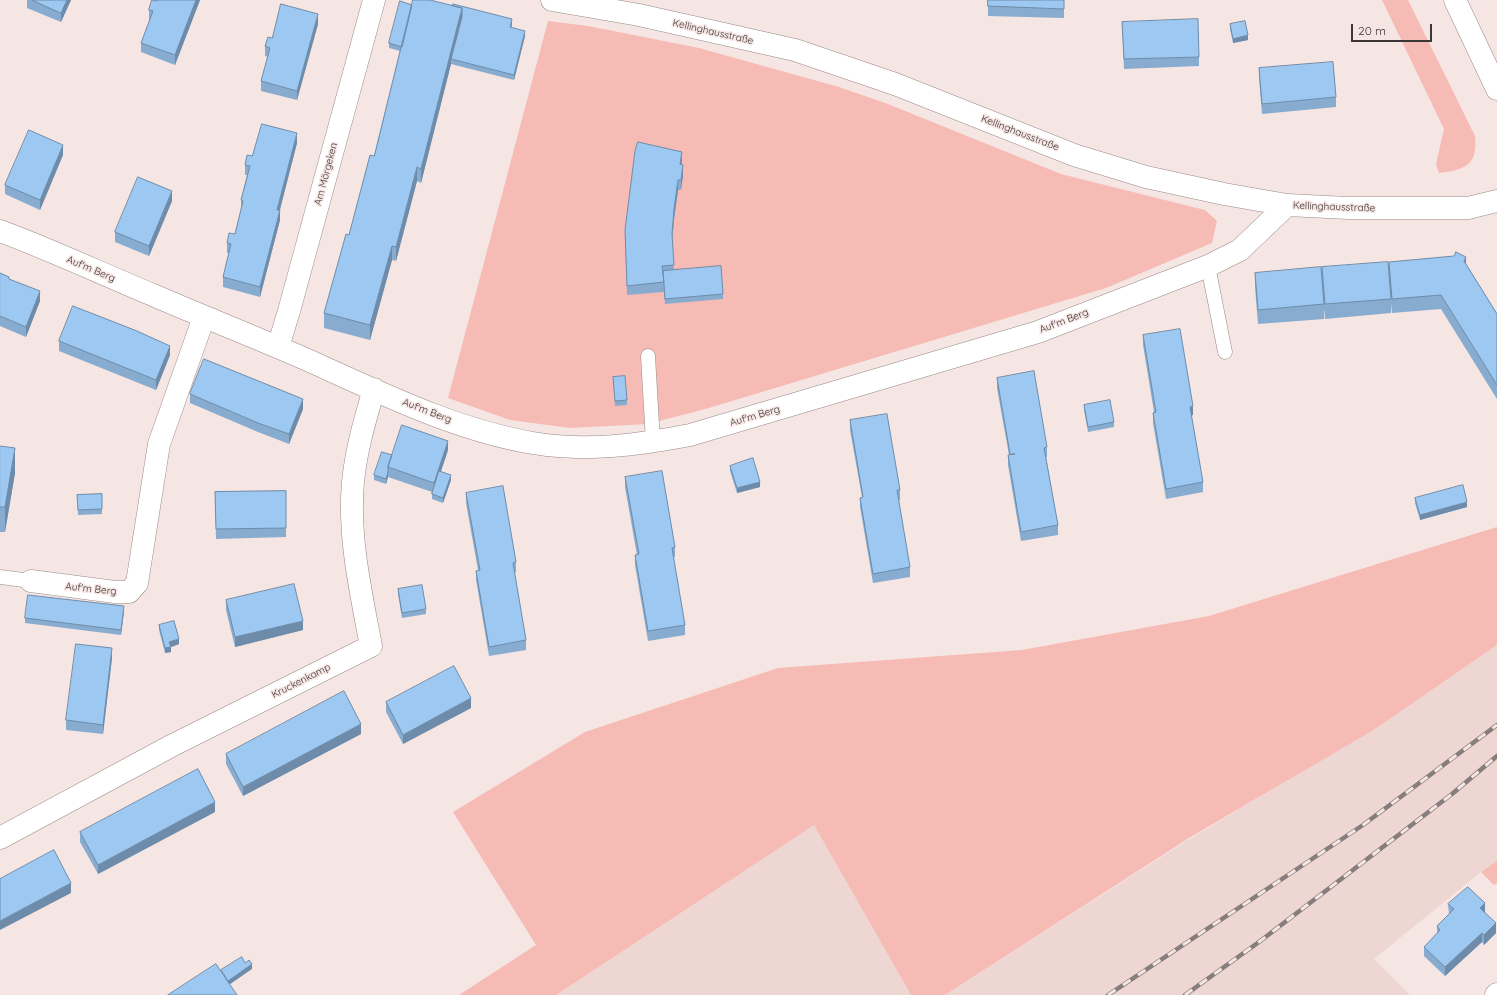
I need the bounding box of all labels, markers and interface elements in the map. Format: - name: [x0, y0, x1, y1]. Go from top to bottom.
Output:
- scale bar: [1353, 16, 1434, 42]
- street label: Kellinghausstraße: [671, 17, 755, 47]
- text: 20 m: [1358, 23, 1386, 38]
- street label: Kellinghausstraße: [979, 113, 1061, 153]
- street label: Am Mörgeken: [312, 141, 340, 207]
- street label: Kellinghausstraße: [1293, 200, 1375, 214]
- street label: Auf'm Berg: [65, 253, 117, 285]
- street label: Auf'm Berg: [1038, 306, 1090, 336]
- street label: Auf'm Berg: [401, 396, 453, 426]
- street label: Auf'm Berg: [729, 403, 781, 429]
- street label: Auf'm Berg: [65, 580, 117, 598]
- street label: Kruckenkamp: [270, 661, 332, 701]

